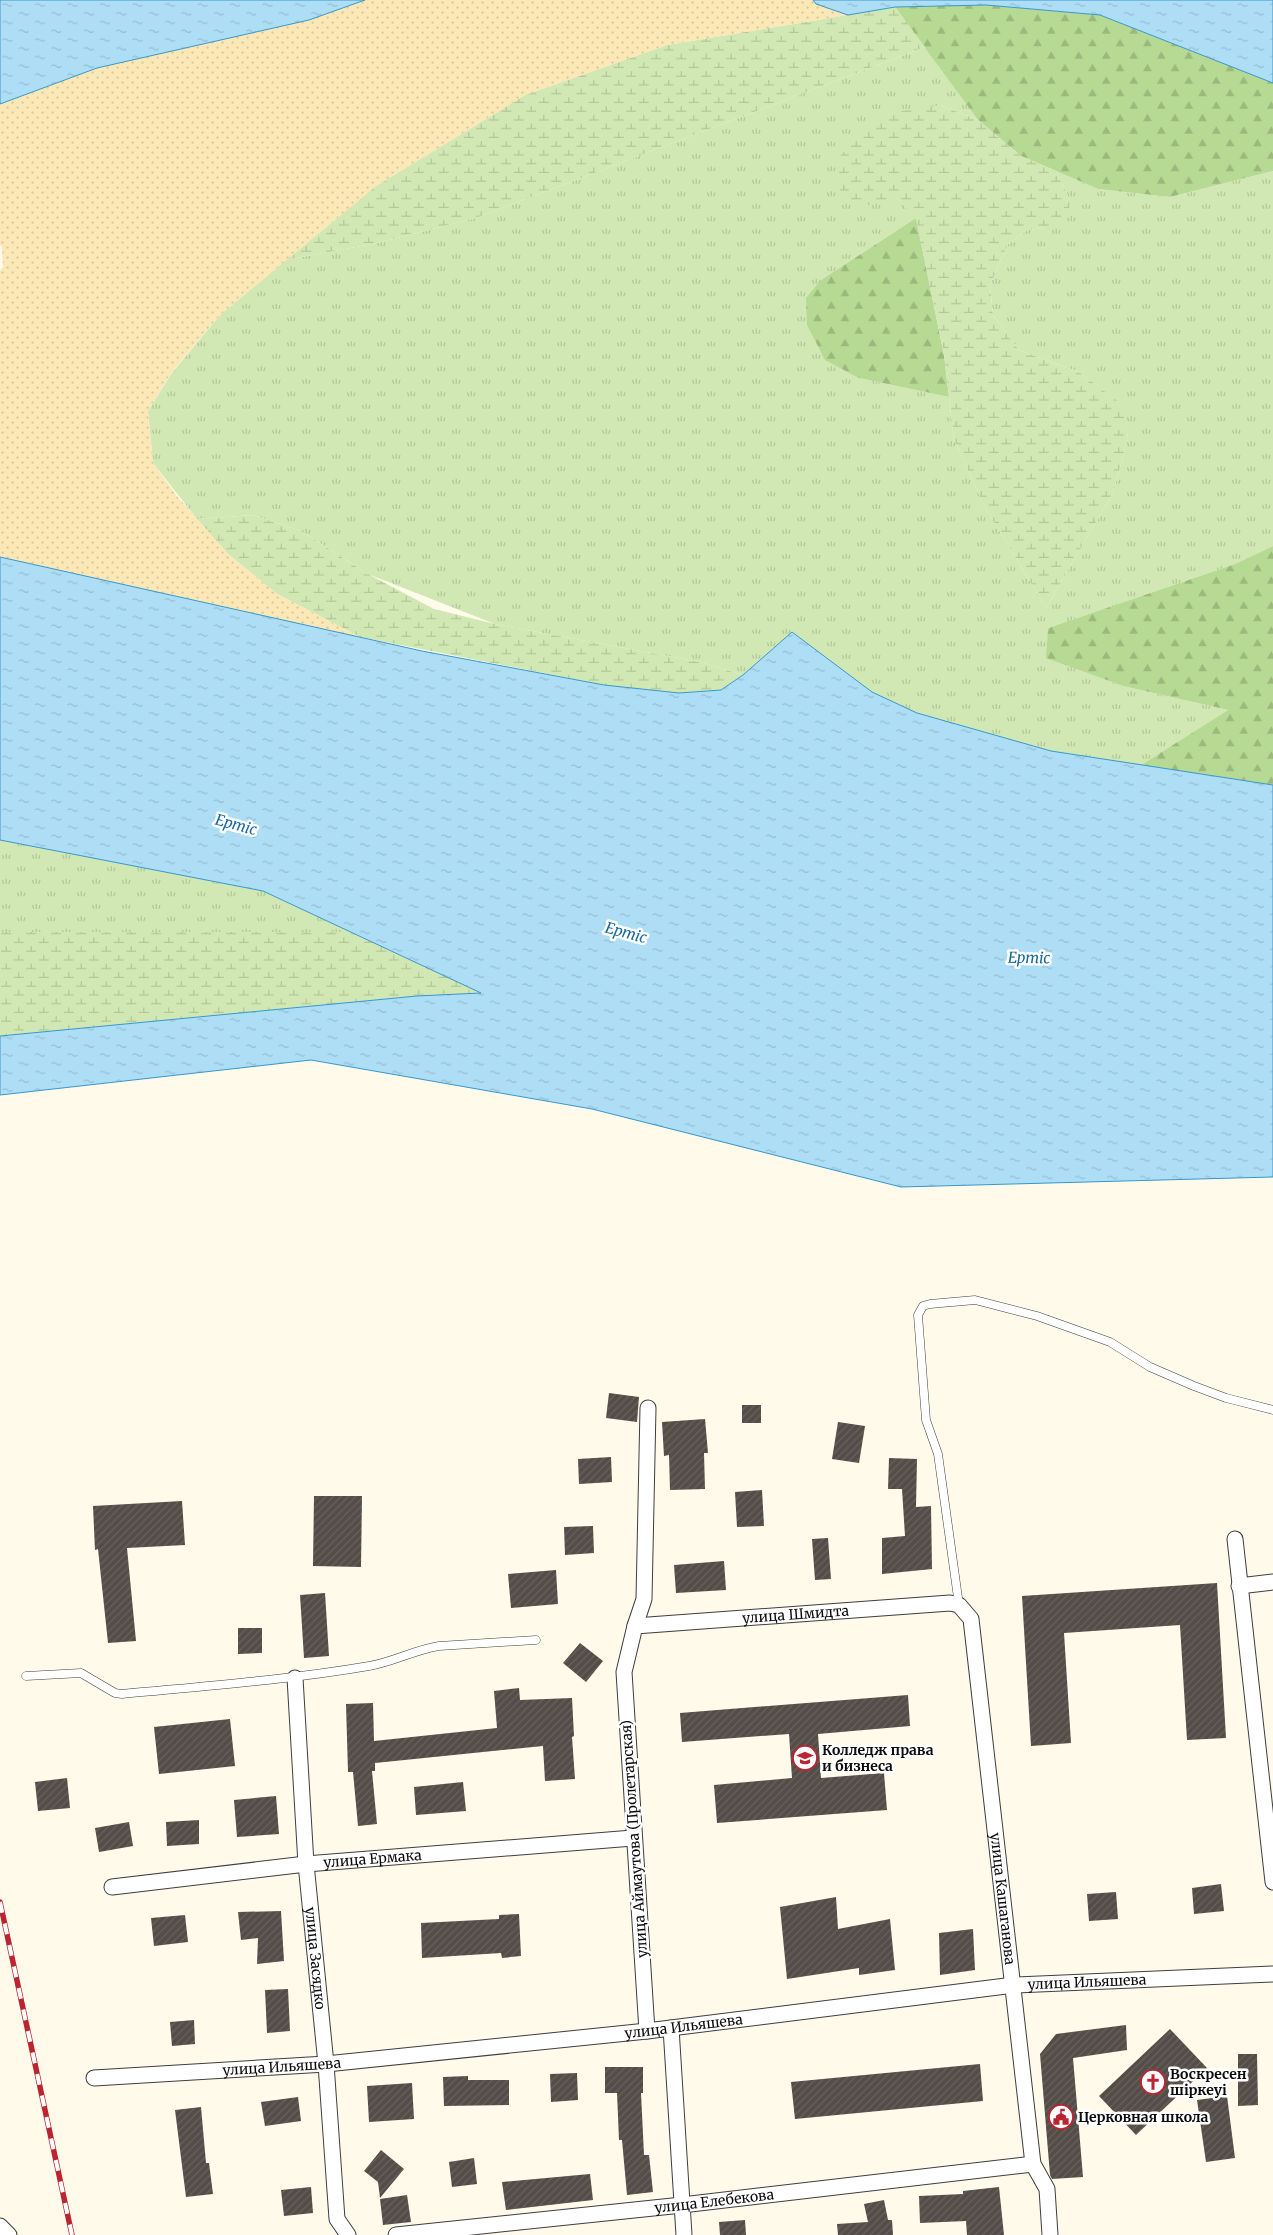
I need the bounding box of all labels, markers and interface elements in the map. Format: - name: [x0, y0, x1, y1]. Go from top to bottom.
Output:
- water label: Ертіс: [213, 810, 259, 839]
- water label: Ертіс: [603, 918, 649, 947]
- water label: Ертіс: [1008, 948, 1050, 967]
- street label: улица Шмидта: [742, 1601, 850, 1627]
- street label: улица Аймаутова (Пролетарская): [617, 1719, 651, 1959]
- place label: Колледж права и бизнеса: [822, 1741, 934, 1775]
- school or university icon: Колледж права и бизнеса: [792, 1745, 818, 1771]
- street label: улица Кашаганова: [986, 1832, 1019, 1966]
- street label: улица Ермака: [323, 1846, 423, 1872]
- street label: улица Засядко: [301, 1906, 330, 2010]
- street label: улица Ильяшева: [1027, 1970, 1147, 1993]
- street label: улица Ильяшева: [624, 2010, 744, 2042]
- street label: улица Ильяшева: [222, 2053, 342, 2079]
- place label: Воскресен шіркеуі: [1170, 2065, 1247, 2099]
- church icon: Воскресен шіркеуі: [1140, 2069, 1166, 2095]
- public building icon: Церковная школа: [1048, 2104, 1074, 2130]
- place label: Церковная школа: [1078, 2108, 1209, 2126]
- street label: улица Елебекова: [654, 2185, 775, 2217]

